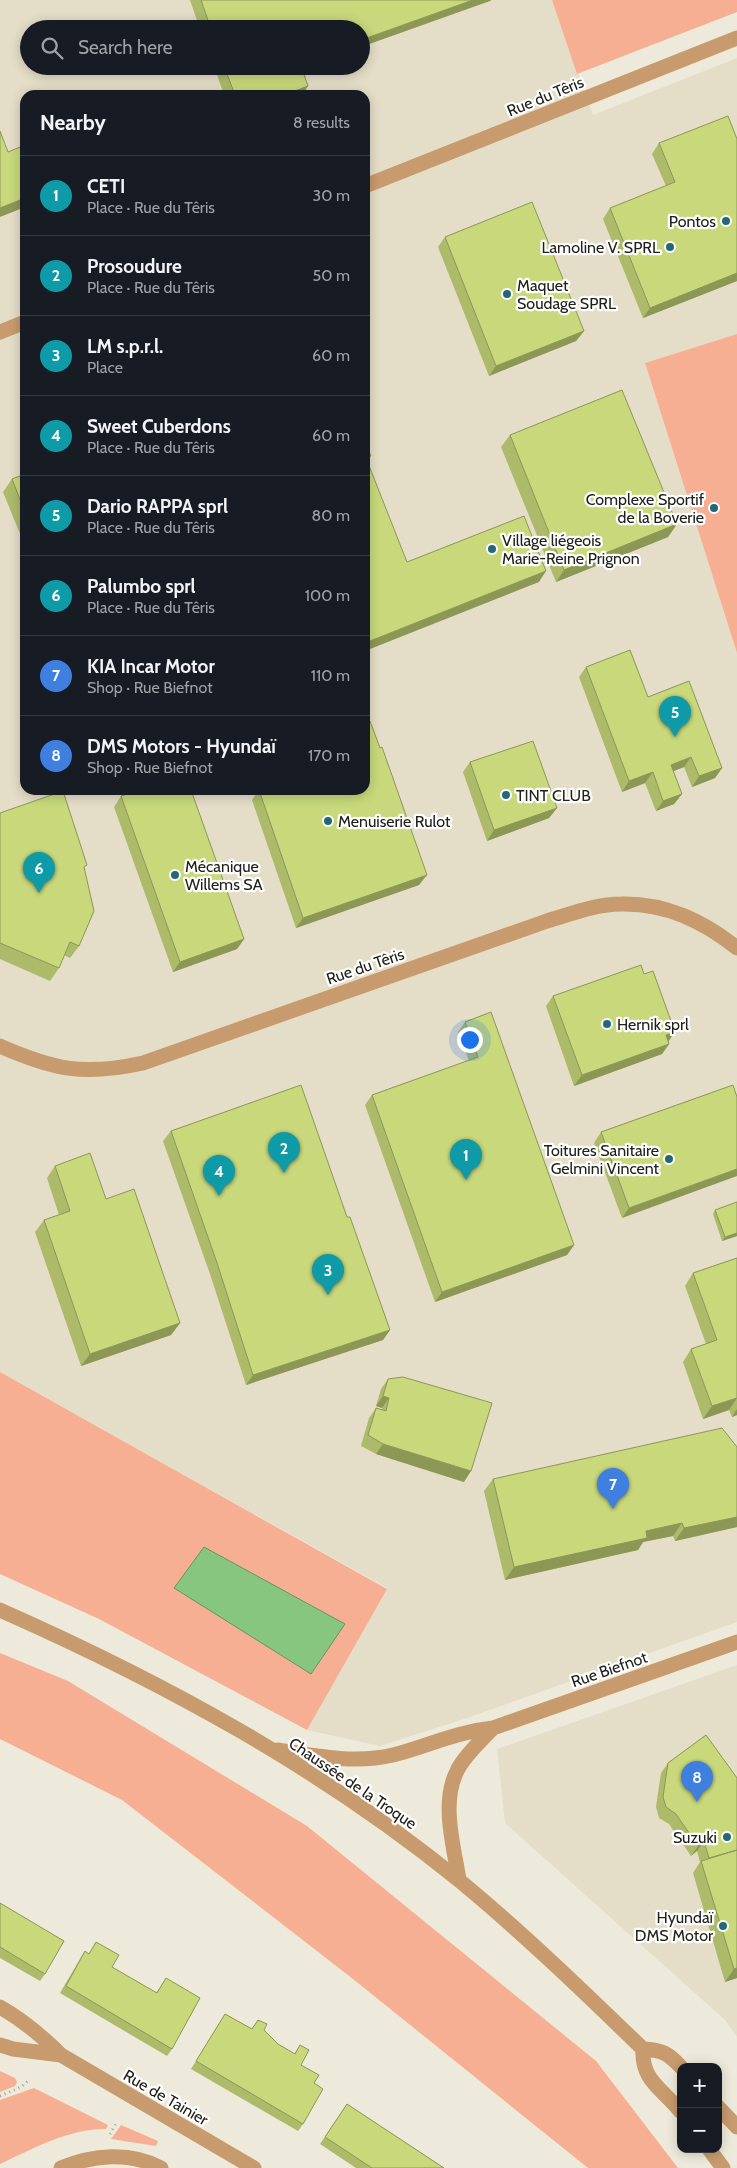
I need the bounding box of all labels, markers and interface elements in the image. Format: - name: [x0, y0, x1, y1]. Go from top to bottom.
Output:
- search box: [20, 20, 370, 75]
- icon: search: [38, 34, 66, 62]
- text: Search here: [78, 36, 172, 59]
- street label: Rue du Têris: [504, 72, 587, 120]
- text: Nearby: [40, 110, 106, 135]
- text: 8 results: [293, 113, 350, 132]
- text: CETI: [87, 175, 125, 198]
- text: 1: [53, 186, 59, 205]
- text: 30 m: [313, 186, 350, 205]
- text: Place · Rue du Têris: [87, 198, 215, 217]
- place label: Pontos: [669, 212, 716, 231]
- marker: Pontos: [720, 215, 732, 227]
- place label: Lamoline V. SPRL: [541, 238, 660, 257]
- marker: Lamoline V. SPRL: [664, 241, 676, 253]
- text: Prosoudure: [87, 255, 182, 278]
- text: 2: [52, 266, 60, 285]
- text: 50 m: [313, 266, 350, 285]
- place label: Maquet Soudage SPRL: [517, 276, 616, 313]
- text: Place · Rue du Têris: [87, 278, 215, 297]
- marker: Maquet Soudage SPRL: [501, 288, 513, 300]
- text: LM s.p.r.l.: [87, 335, 163, 358]
- text: 3: [52, 346, 60, 365]
- text: 60 m: [312, 346, 350, 365]
- text: Place: [87, 358, 123, 377]
- text: Sweet Cuberdons: [87, 415, 231, 438]
- text: 4: [51, 426, 61, 445]
- text: 60 m: [312, 426, 350, 445]
- text: Place · Rue du Têris: [87, 438, 215, 457]
- place label: Complexe Sportif de la Boverie: [586, 490, 705, 527]
- text: Dario RAPPA sprl: [87, 495, 228, 518]
- marker: Complexe Sportif de la Boverie: [708, 502, 720, 514]
- text: 5: [52, 506, 60, 525]
- text: 80 m: [312, 506, 350, 525]
- text: Place · Rue du Têris: [87, 518, 215, 537]
- place label: Village liégeois Marie-Reine Prignon: [502, 531, 640, 568]
- marker: Village liégeois Marie-Reine Prignon: [486, 543, 498, 555]
- text: Palumbo sprl: [87, 575, 196, 598]
- text: 6: [52, 586, 61, 605]
- text: 100 m: [305, 586, 350, 605]
- text: Place · Rue du Têris: [87, 598, 215, 617]
- text: KIA Incar Motor: [87, 655, 215, 678]
- text: 7: [52, 666, 60, 685]
- text: 110 m: [311, 666, 350, 685]
- text: Shop · Rue Biefnot: [87, 678, 213, 697]
- pin: 5: [659, 696, 691, 737]
- text: DMS Motors - Hyundaï: [87, 735, 276, 758]
- text: 8: [51, 746, 61, 765]
- text: 170 m: [308, 746, 350, 765]
- text: Shop · Rue Biefnot: [87, 758, 213, 777]
- place label: TINT CLUB: [516, 786, 591, 805]
- marker: TINT CLUB: [500, 789, 512, 801]
- place label: Menuiserie Rulot: [338, 812, 451, 831]
- marker: Menuiserie Rulot: [322, 815, 334, 827]
- pin: 6: [23, 852, 55, 893]
- place label: Mécanique Willems SA: [185, 857, 263, 894]
- marker: Mécanique Willems SA: [169, 869, 181, 881]
- street label: Rue du Têris: [324, 944, 407, 989]
- place label: Hernik sprl: [617, 1015, 689, 1034]
- marker: Hernik sprl: [601, 1018, 613, 1030]
- your location: [457, 1027, 483, 1053]
- pin: 2: [268, 1132, 300, 1173]
- pin: 1: [450, 1139, 482, 1180]
- place label: Toitures Sanitaire Gelmini Vincent: [544, 1141, 660, 1178]
- marker: Toitures Sanitaire Gelmini Vincent: [663, 1153, 675, 1165]
- pin: 4: [203, 1155, 235, 1196]
- pin: 3: [312, 1254, 344, 1295]
- pin: 7: [597, 1468, 629, 1509]
- street label: Rue Biefnot: [569, 1647, 650, 1691]
- street label: Chaussée de la Troque: [285, 1734, 420, 1833]
- pin: 8: [681, 1761, 713, 1802]
- place label: Suzuki: [673, 1828, 717, 1847]
- marker: Suzuki: [721, 1831, 733, 1843]
- place label: Hyundaï DMS Motor: [635, 1908, 714, 1945]
- marker: Hyundaï DMS Motor: [717, 1920, 729, 1932]
- map controls: [677, 2063, 722, 2153]
- button: +: [677, 2063, 722, 2108]
- street label: Rue de Tainier: [120, 2066, 212, 2130]
- button: −: [677, 2108, 722, 2153]

